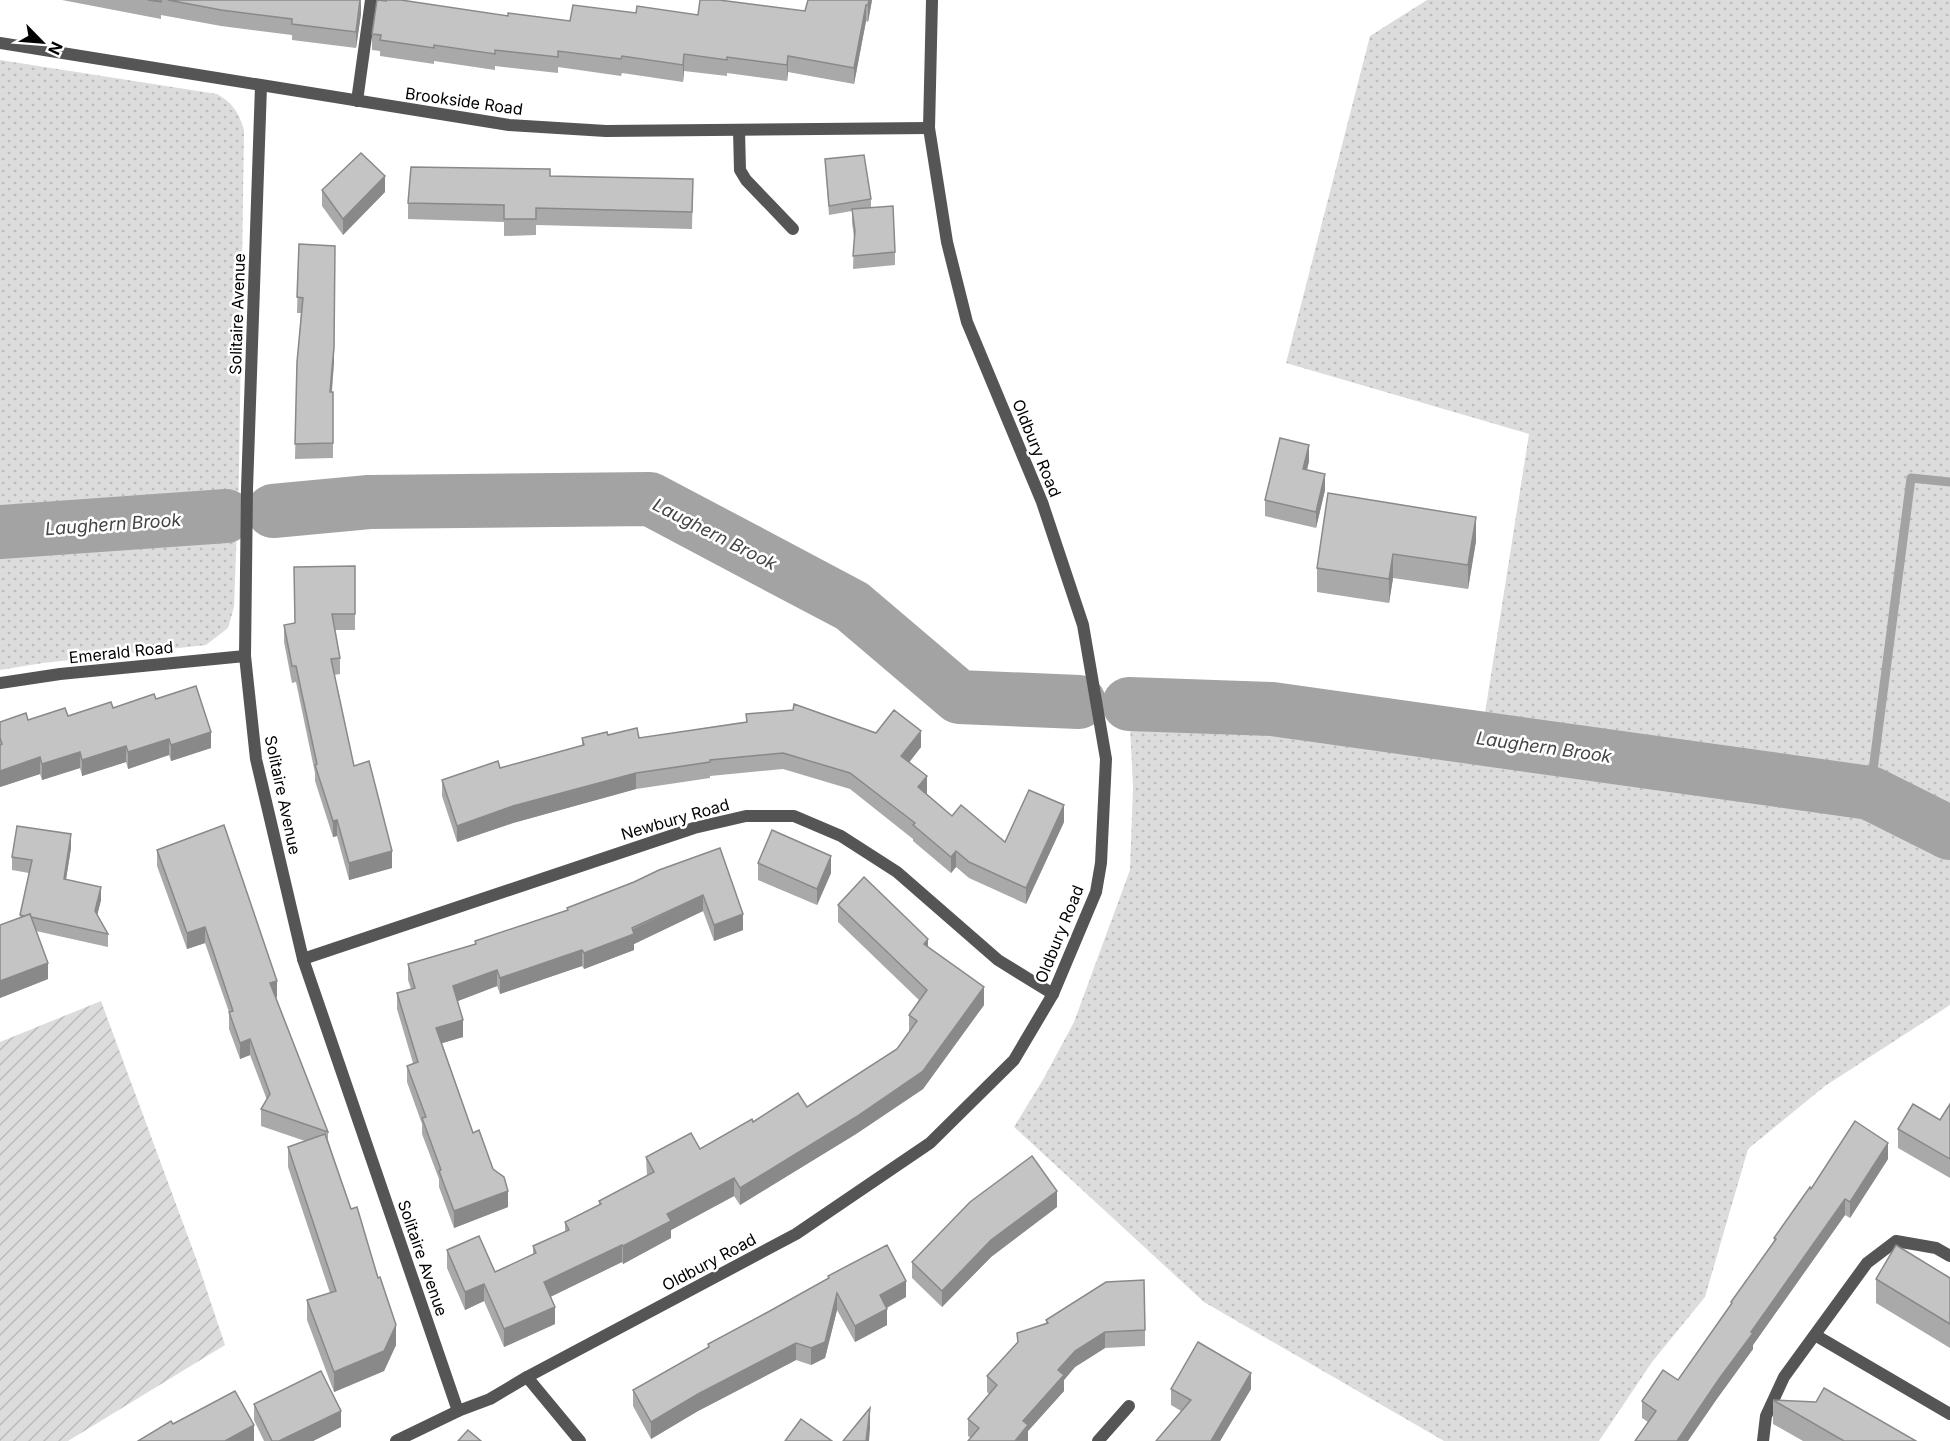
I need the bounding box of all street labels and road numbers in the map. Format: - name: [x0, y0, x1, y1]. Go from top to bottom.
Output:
- street label: Brookside Road: [404, 83, 524, 119]
- street label: Solitaire Avenue: [225, 253, 249, 375]
- street label: Oldbury Road: [1008, 396, 1066, 500]
- street label: Emerald Road: [68, 637, 174, 667]
- street label: Solitaire Avenue: [261, 733, 305, 857]
- street label: Newbury Road: [619, 794, 731, 844]
- street label: Oldbury Road: [1030, 882, 1088, 986]
- street label: Solitaire Avenue: [394, 1197, 452, 1319]
- street label: Oldbury Road: [659, 1229, 759, 1295]

